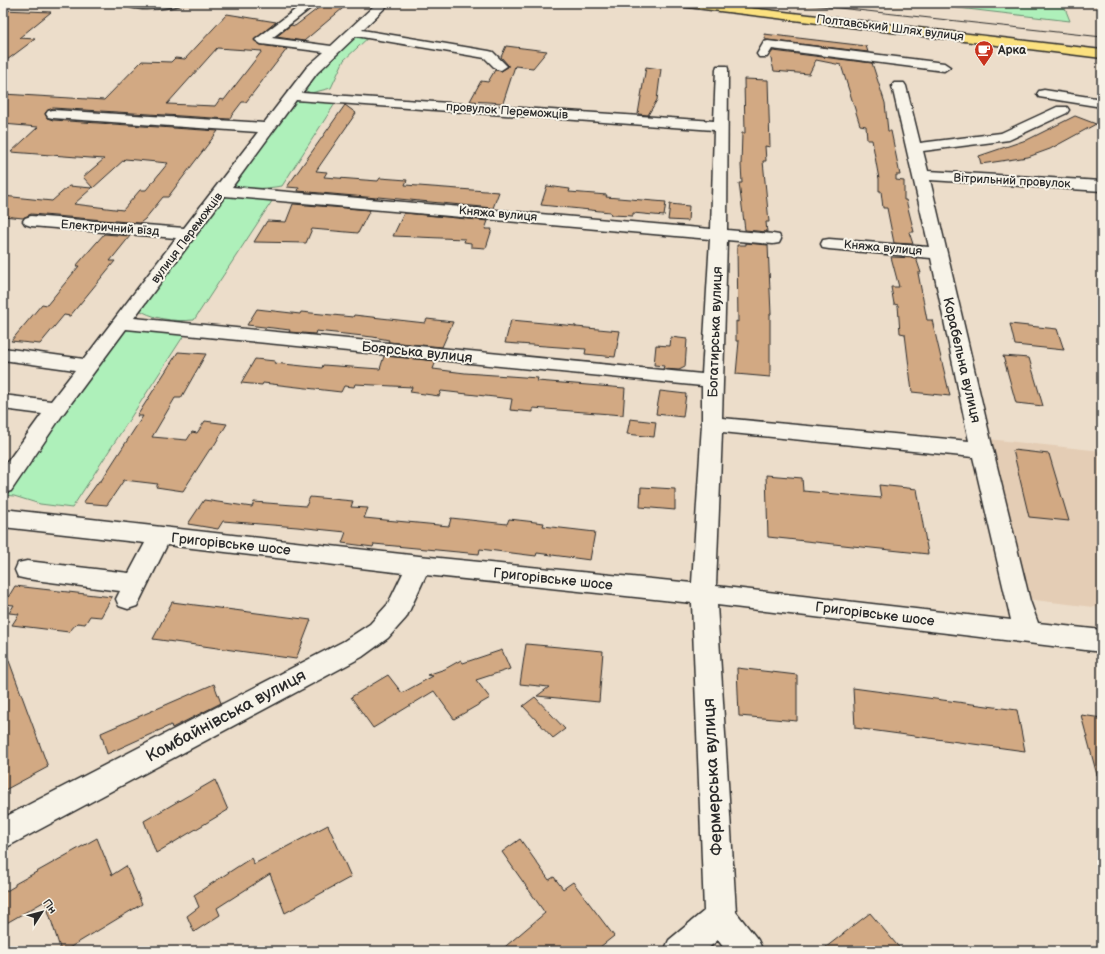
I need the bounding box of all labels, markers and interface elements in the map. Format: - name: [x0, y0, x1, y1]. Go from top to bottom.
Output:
- street label: Полтавський Шлях вулиця: [815, 12, 965, 45]
- cafe icon: Арка: [973, 39, 995, 67]
- place label: Арка: [997, 43, 1027, 58]
- street label: провулок Переможців: [446, 99, 569, 123]
- street label: Вітрильний провулок: [953, 170, 1072, 192]
- street label: вулиця Переможців: [148, 189, 227, 286]
- street label: Княжа вулиця: [458, 203, 538, 225]
- street label: Електричний вїзд: [60, 217, 160, 239]
- street label: Княжа вулиця: [843, 237, 923, 259]
- street label: Богатирська вулиця: [704, 266, 726, 398]
- street label: Корабельна вулиця: [939, 296, 985, 425]
- street label: Боярська вулиця: [361, 338, 473, 366]
- street label: Григорівське шосе: [170, 529, 292, 559]
- street label: Григорівське шосе: [492, 564, 614, 594]
- street label: Григорівське шосе: [814, 598, 936, 630]
- street label: Комбайнівська вулиця: [143, 665, 309, 767]
- street label: Фермерська вулиця: [699, 698, 727, 856]
- north arrow: [22, 892, 62, 932]
- text: Пн: [40, 897, 59, 916]

